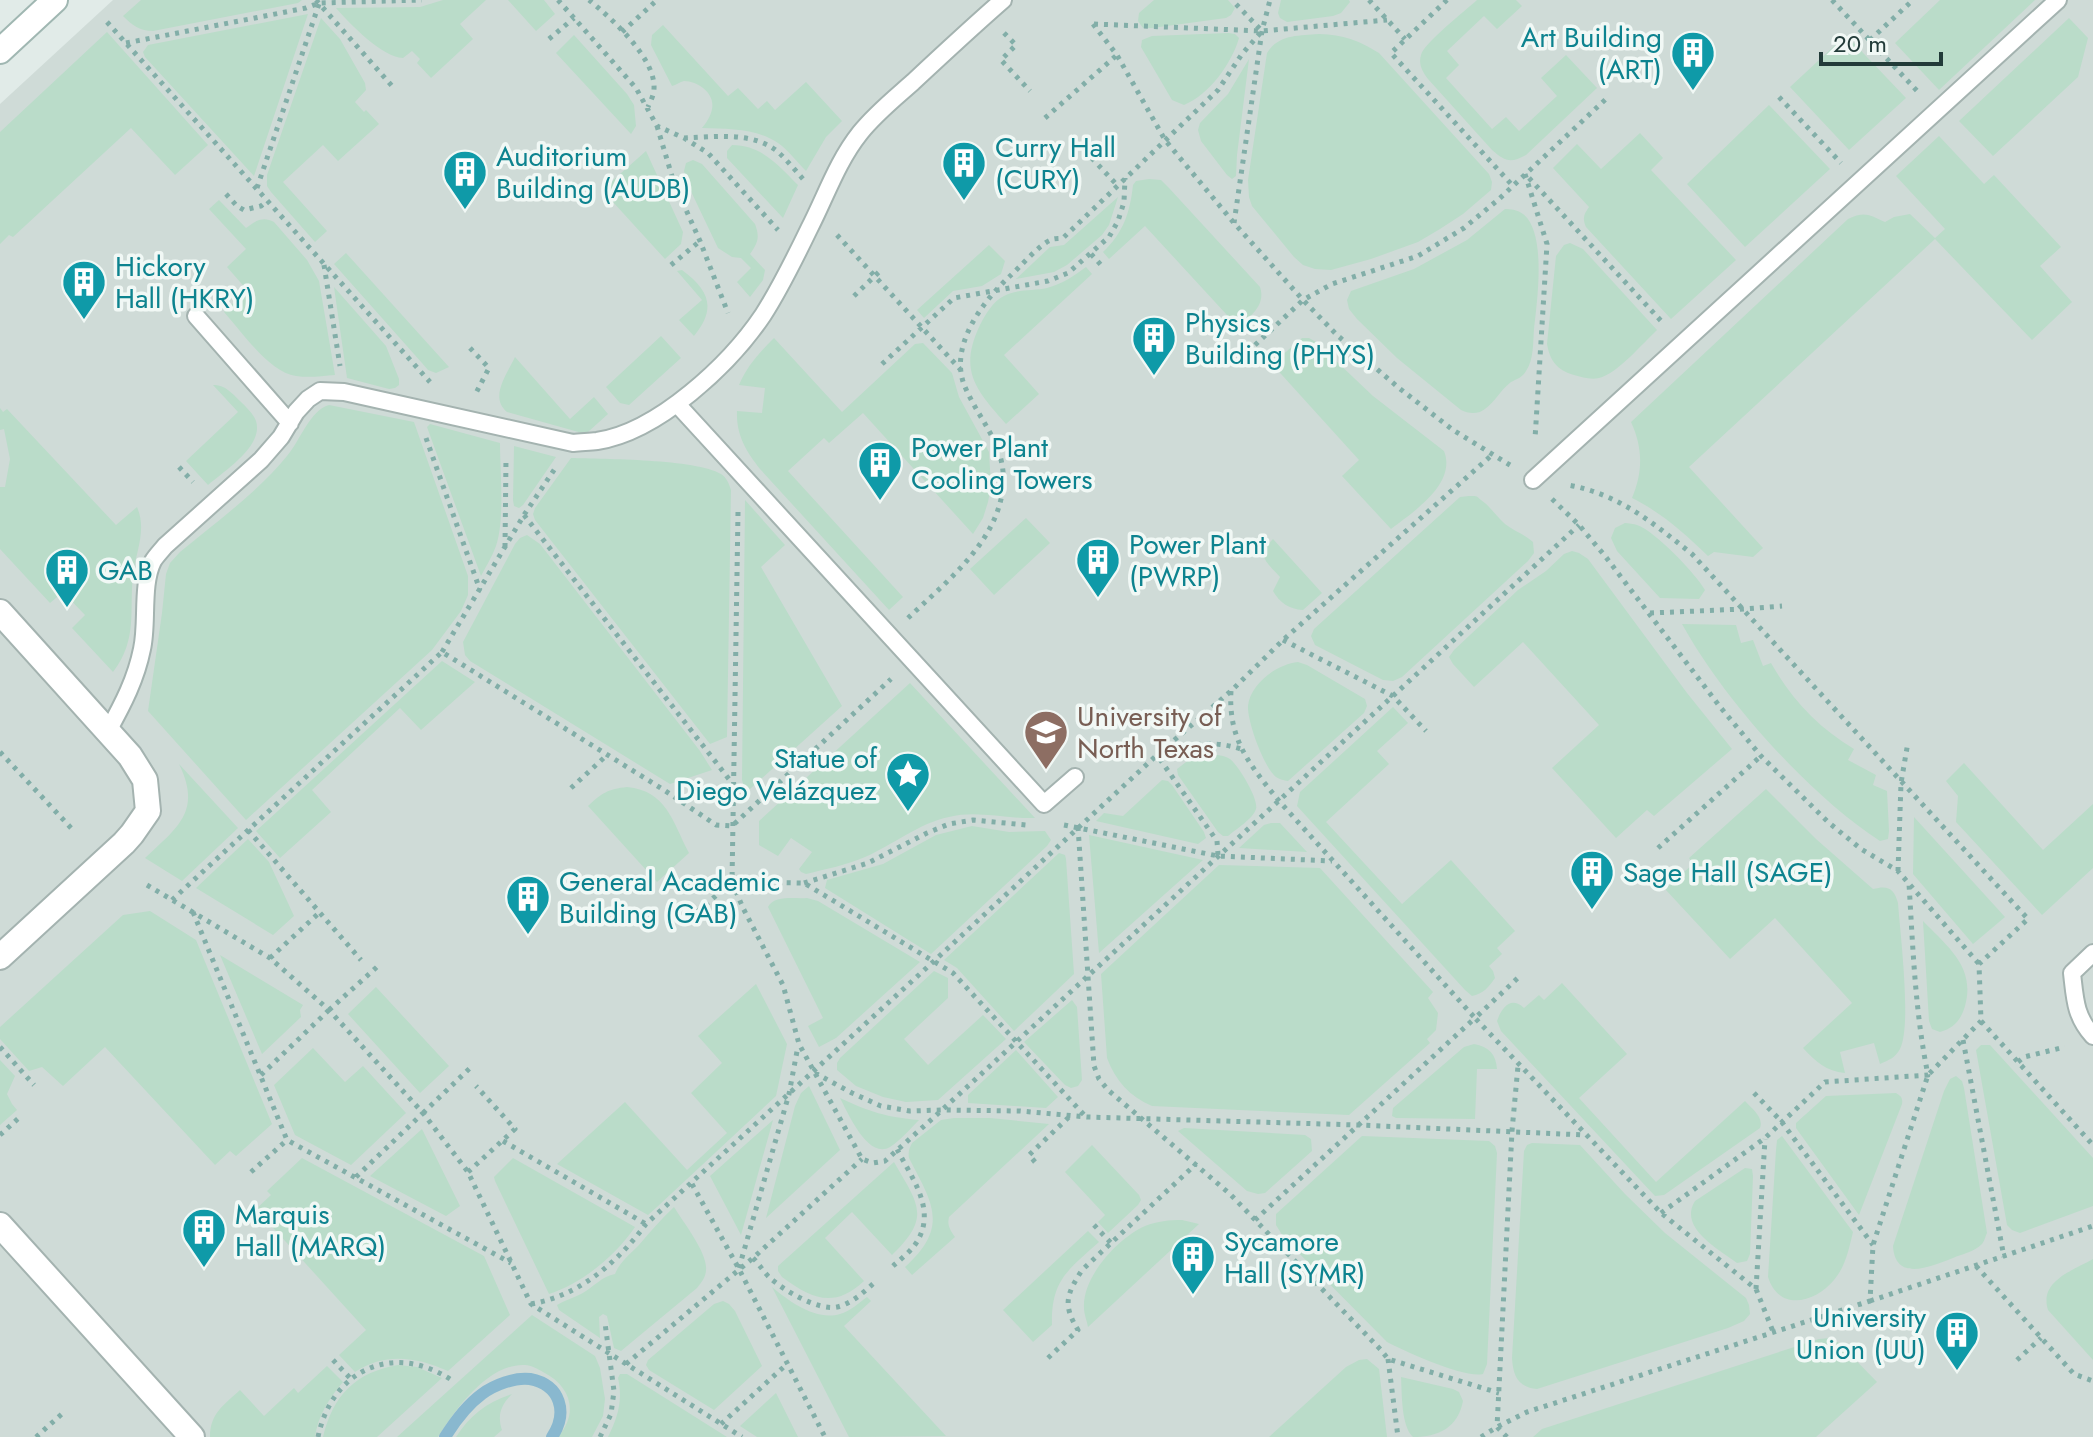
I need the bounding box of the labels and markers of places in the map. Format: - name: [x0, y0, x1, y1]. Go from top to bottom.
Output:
- place label: Art Building (ART): [1521, 17, 1662, 90]
- building icon: Art Building (ART): [1669, 29, 1717, 92]
- place label: Curry Hall (CURY): [995, 127, 1116, 200]
- place label: Auditorium Building (AUDB): [496, 136, 690, 209]
- building icon: Curry Hall (CURY): [940, 139, 988, 202]
- building icon: Auditorium Building (AUDB): [441, 148, 489, 211]
- place label: Hickory Hall (HKRY): [115, 246, 254, 319]
- building icon: Hickory Hall (HKRY): [60, 258, 108, 321]
- place label: Physics Building (PHYS): [1185, 302, 1375, 375]
- building icon: Physics Building (PHYS): [1130, 314, 1178, 377]
- place label: Power Plant Cooling Towers: [911, 427, 1093, 500]
- building icon: Power Plant Cooling Towers: [856, 439, 904, 502]
- place label: Power Plant (PWRP): [1129, 524, 1266, 597]
- building icon: Power Plant (PWRP): [1074, 536, 1122, 599]
- building icon: GAB: [43, 546, 91, 609]
- place label: GAB: [98, 550, 153, 591]
- place label: University of North Texas: [1077, 696, 1223, 769]
- school or university icon: University of North Texas: [1022, 708, 1070, 771]
- place label: Statue of Diego Velázquez: [676, 738, 878, 811]
- place icon: Statue of Diego Velázquez: [884, 750, 932, 813]
- building icon: Sage Hall (SAGE): [1568, 848, 1616, 911]
- place label: Sage Hall (SAGE): [1623, 852, 1833, 893]
- place label: General Academic Building (GAB): [559, 861, 780, 934]
- building icon: General Academic Building (GAB): [504, 873, 552, 936]
- place label: Marquis Hall (MARQ): [235, 1194, 386, 1267]
- building icon: Marquis Hall (MARQ): [180, 1206, 228, 1269]
- place label: Sycamore Hall (SYMR): [1224, 1221, 1366, 1294]
- building icon: Sycamore Hall (SYMR): [1169, 1233, 1217, 1296]
- place label: University Union (UU): [1796, 1297, 1927, 1370]
- building icon: University Union (UU): [1933, 1309, 1981, 1372]

